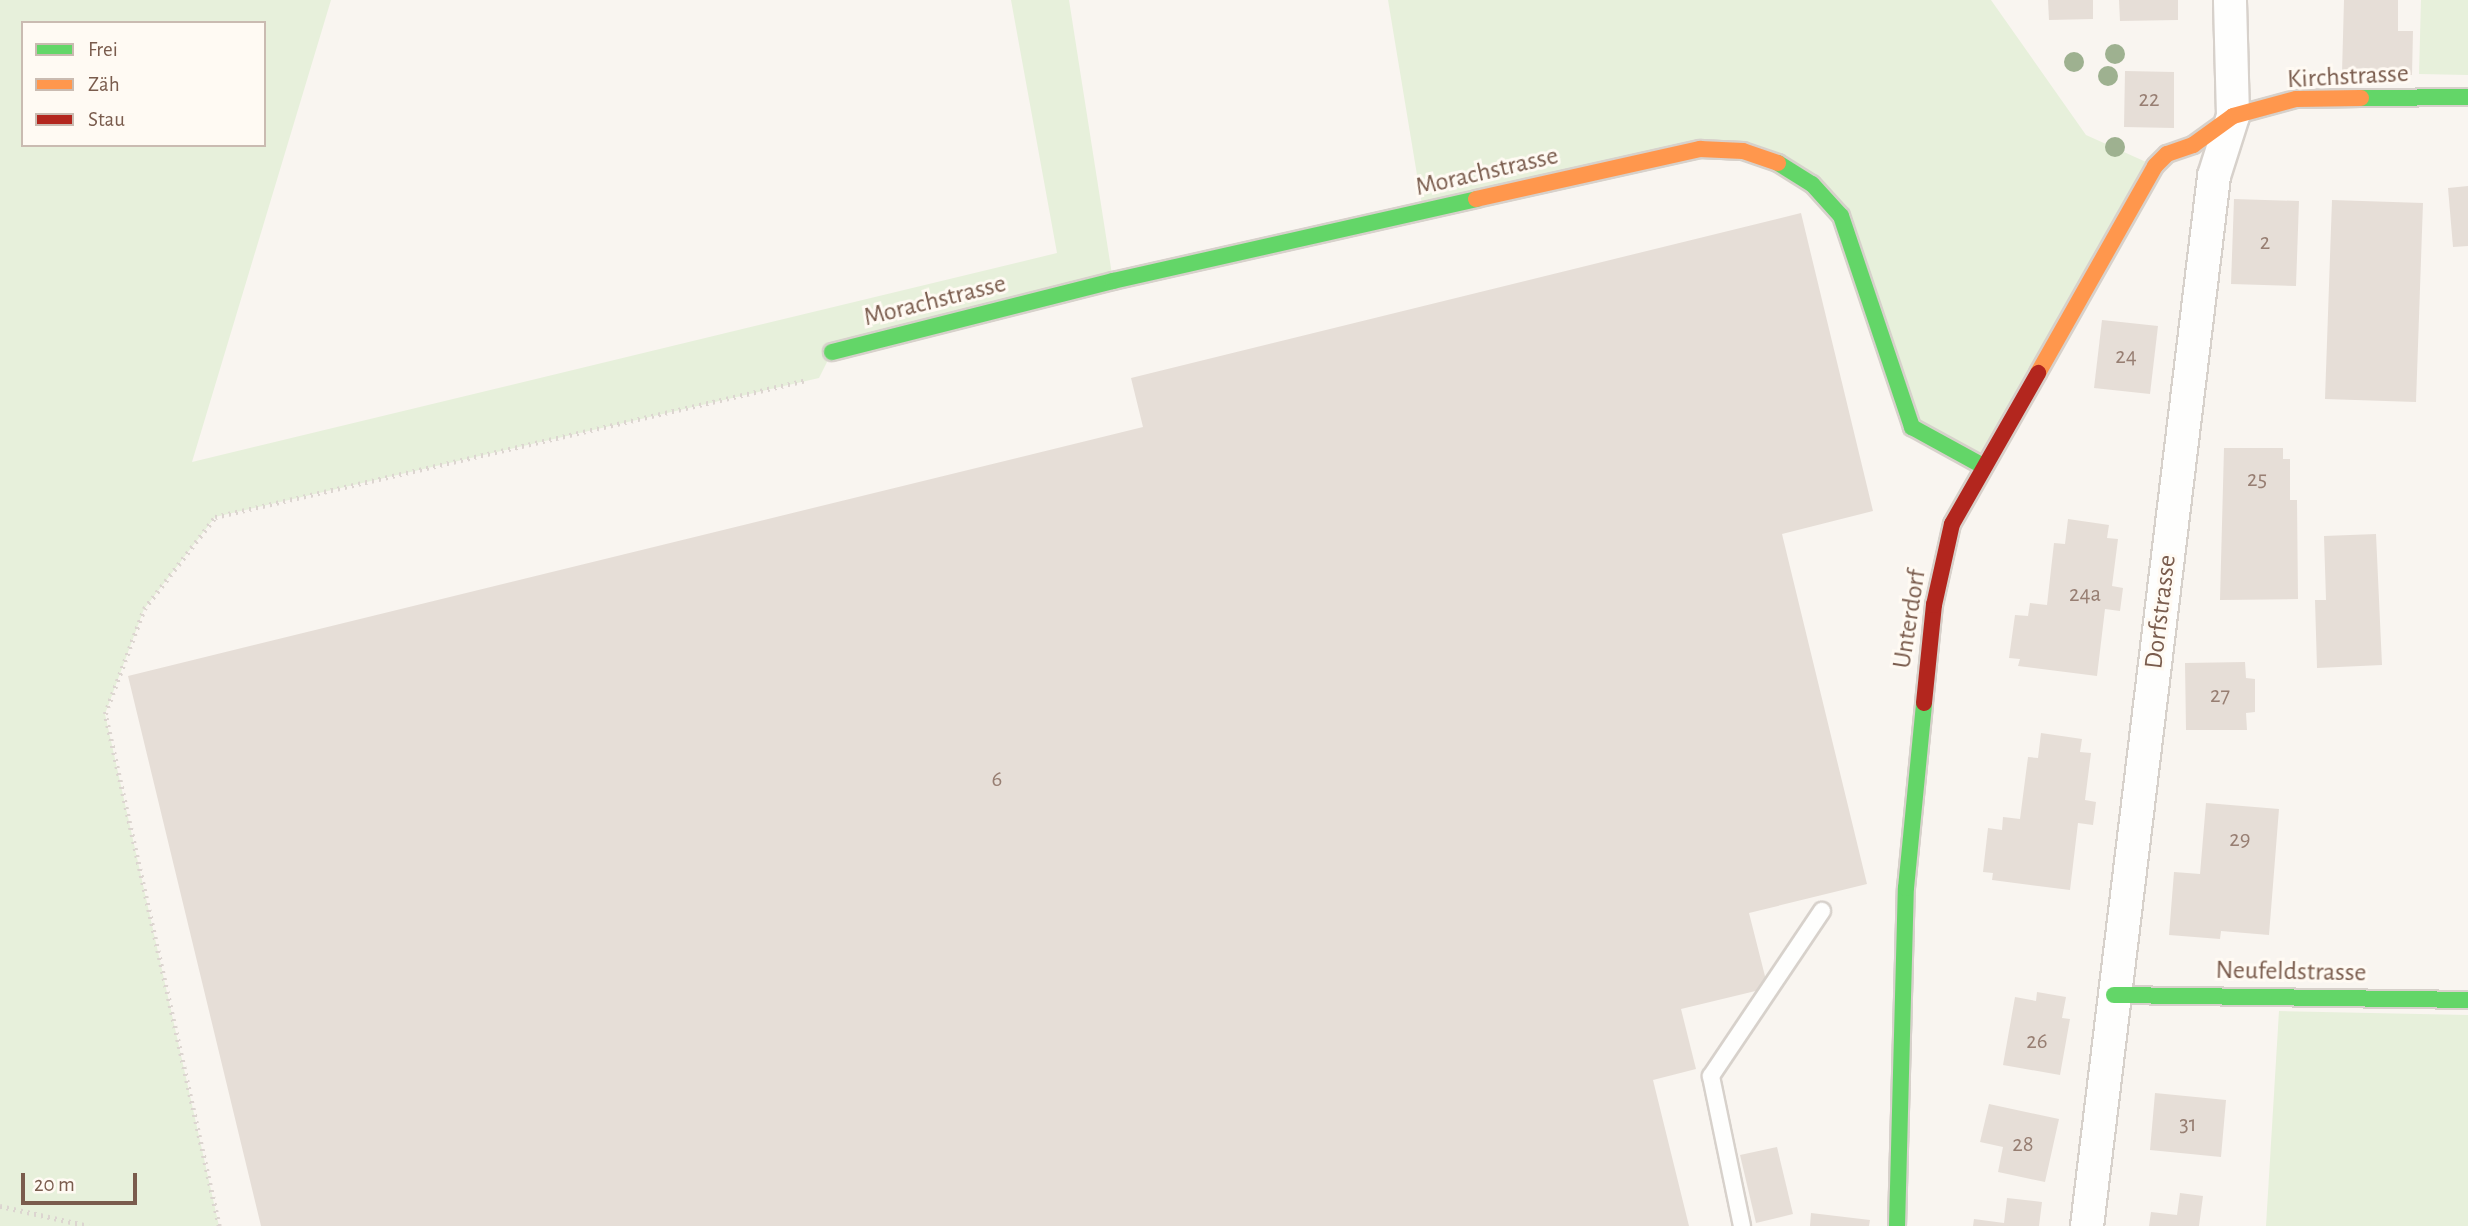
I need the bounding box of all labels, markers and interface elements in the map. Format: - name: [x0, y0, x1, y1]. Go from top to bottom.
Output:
- legend: [21, 21, 266, 147]
- text: Frei: [88, 39, 118, 60]
- street label: Kirchstrasse: [2286, 58, 2410, 96]
- text: Zäh: [88, 74, 120, 95]
- house number: 22: [2139, 86, 2159, 114]
- text: Stau: [88, 109, 125, 130]
- street label: Morachstrasse: [1413, 140, 1561, 204]
- house number: 2: [2260, 229, 2270, 257]
- street label: Morachstrasse: [861, 268, 1009, 334]
- house number: 24: [2115, 343, 2137, 371]
- house number: 25: [2247, 466, 2267, 494]
- street label: Dorfstrasse: [2139, 553, 2183, 671]
- street label: Unterdorf: [1887, 567, 1933, 671]
- house number: 24a: [2069, 581, 2101, 609]
- house number: 27: [2210, 682, 2230, 710]
- house number: 6: [992, 766, 1002, 794]
- house number: 29: [2229, 826, 2251, 854]
- street label: Neufeldstrasse: [2215, 955, 2367, 989]
- house number: 26: [2026, 1028, 2048, 1056]
- house number: 31: [2179, 1111, 2197, 1139]
- house number: 28: [2012, 1131, 2034, 1159]
- scale bar: [24, 1160, 140, 1204]
- text: 20 m: [34, 1174, 75, 1195]

